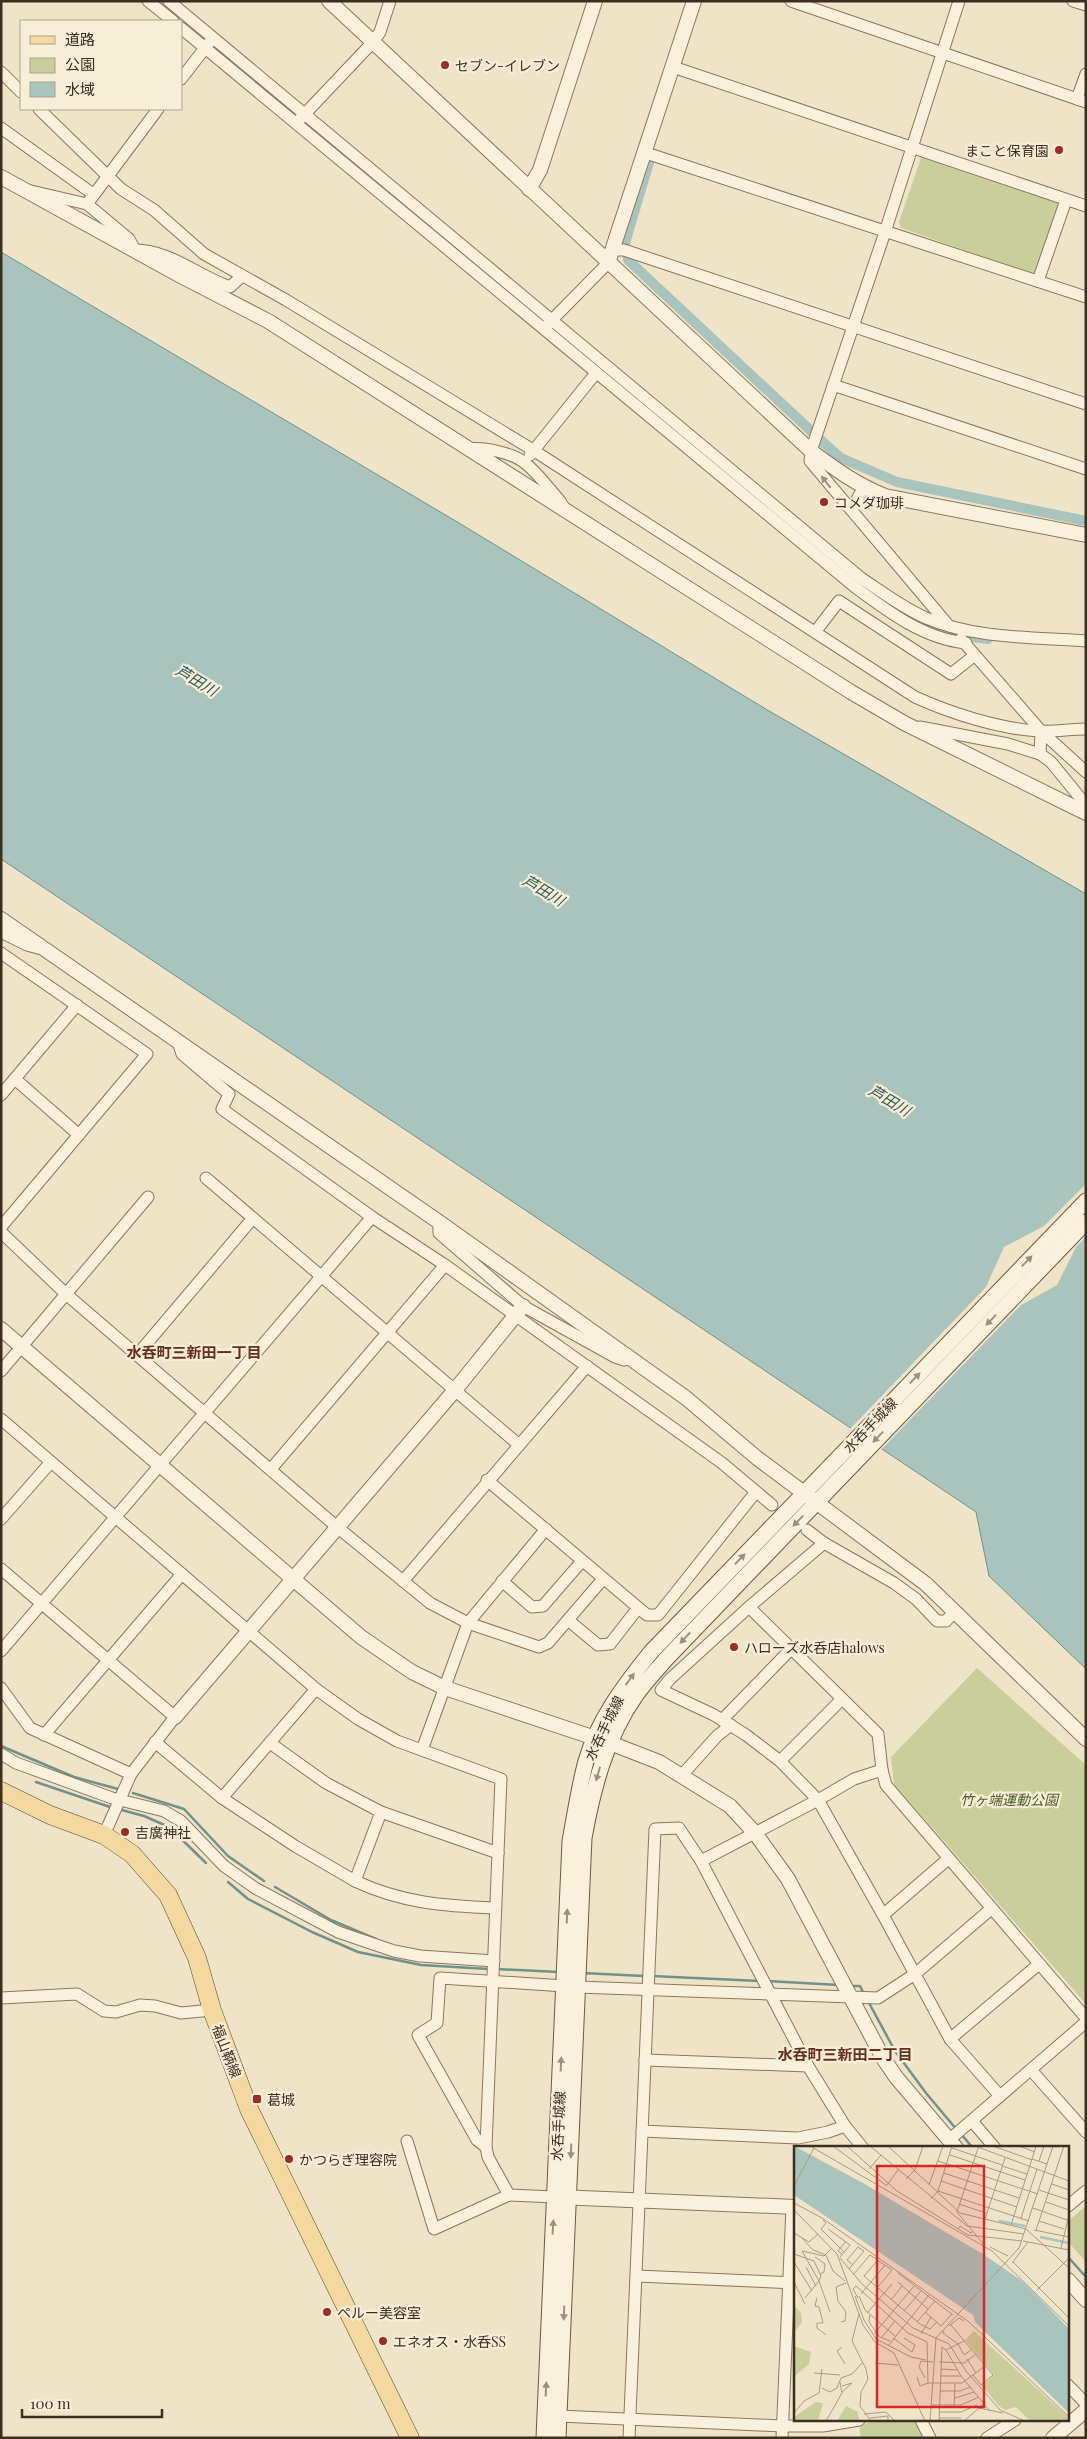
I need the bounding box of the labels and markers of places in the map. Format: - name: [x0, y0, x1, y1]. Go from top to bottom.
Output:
- place label: セブン-イレブン: [455, 56, 560, 75]
- marker: セブン-イレブン: [439, 59, 451, 71]
- place label: まこと保育園: [965, 141, 1049, 160]
- marker: まこと保育園: [1053, 144, 1065, 156]
- place label: コメダ珈琲: [834, 493, 904, 512]
- marker: コメダ珈琲: [818, 496, 830, 508]
- place label: ハローズ水呑店halows: [744, 1638, 885, 1657]
- marker: ハローズ水呑店halows: [728, 1641, 740, 1653]
- place label: 吉廣神社: [135, 1823, 191, 1842]
- marker: 吉廣神社: [119, 1826, 131, 1838]
- place label: 葛城: [267, 2090, 295, 2109]
- marker: 葛城: [251, 2093, 263, 2105]
- place label: かつらぎ理容院: [299, 2150, 397, 2169]
- marker: かつらぎ理容院: [283, 2153, 295, 2165]
- place label: ペルー美容室: [337, 2303, 421, 2322]
- marker: ペルー美容室: [321, 2306, 333, 2318]
- place label: エネオス・水呑SS: [393, 2332, 506, 2351]
- marker: エネオス・水呑SS: [377, 2335, 389, 2347]

